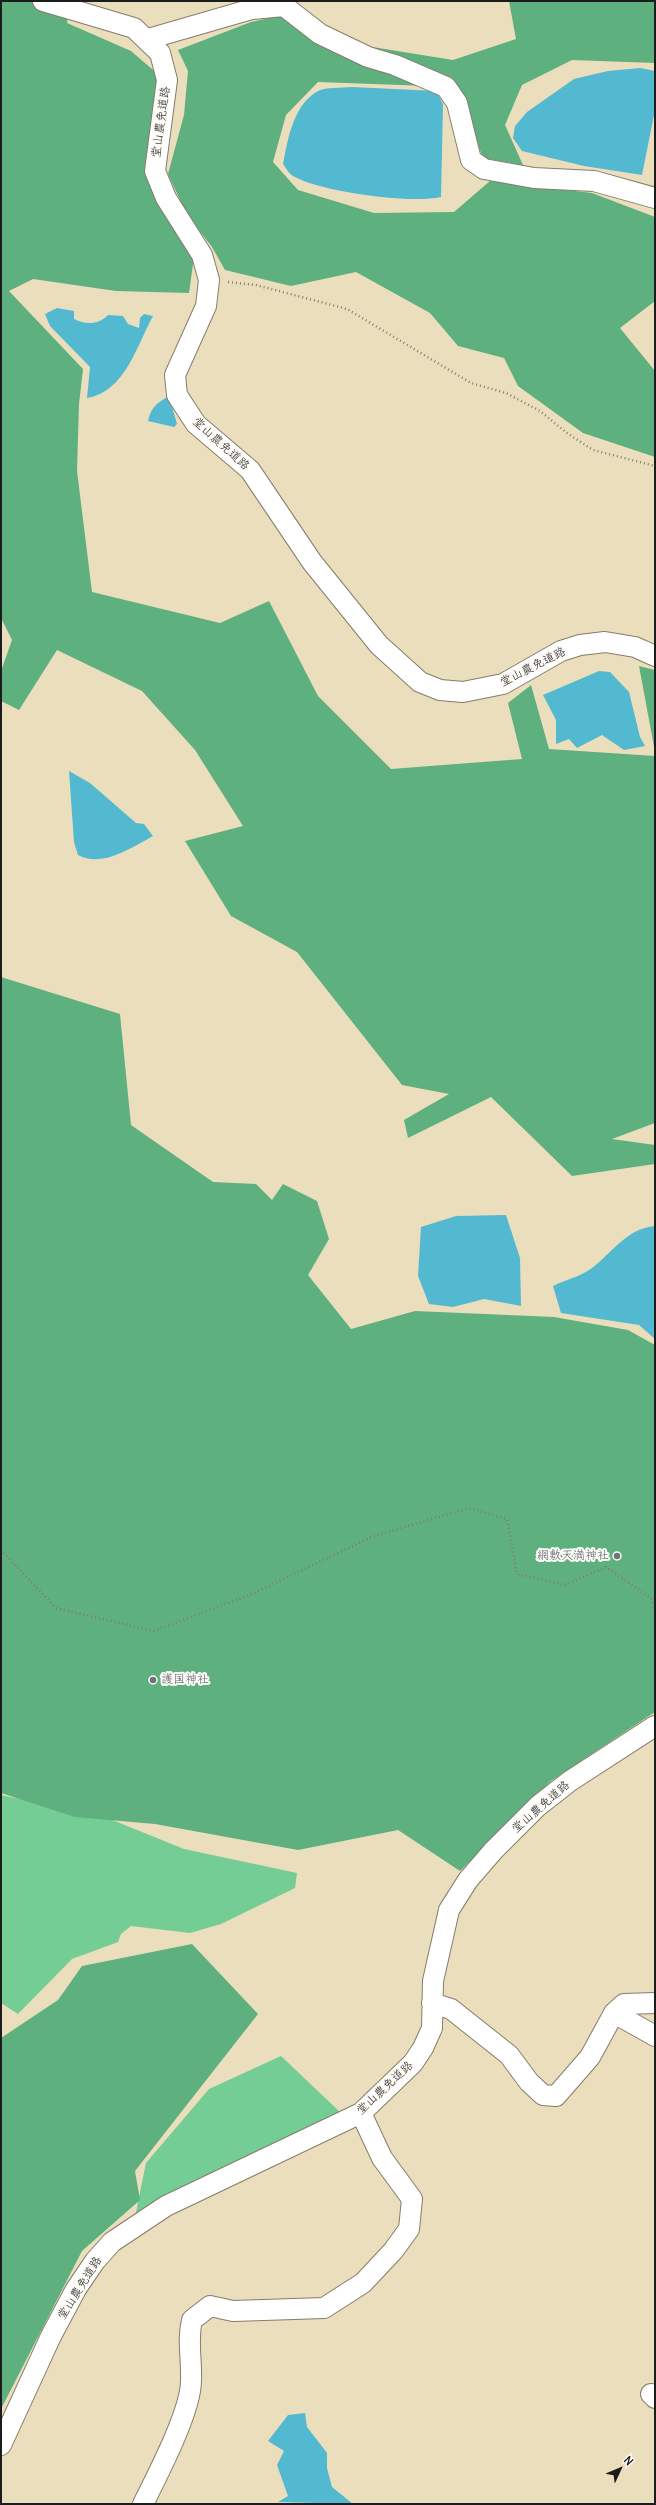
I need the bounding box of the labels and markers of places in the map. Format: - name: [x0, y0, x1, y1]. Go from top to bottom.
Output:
- place label: 網敷天満神社: [537, 1549, 609, 1563]
- marker: 網敷天満神社: [612, 1551, 622, 1561]
- place label: 護国神社: [161, 1673, 209, 1687]
- marker: 護国神社: [148, 1675, 158, 1685]

